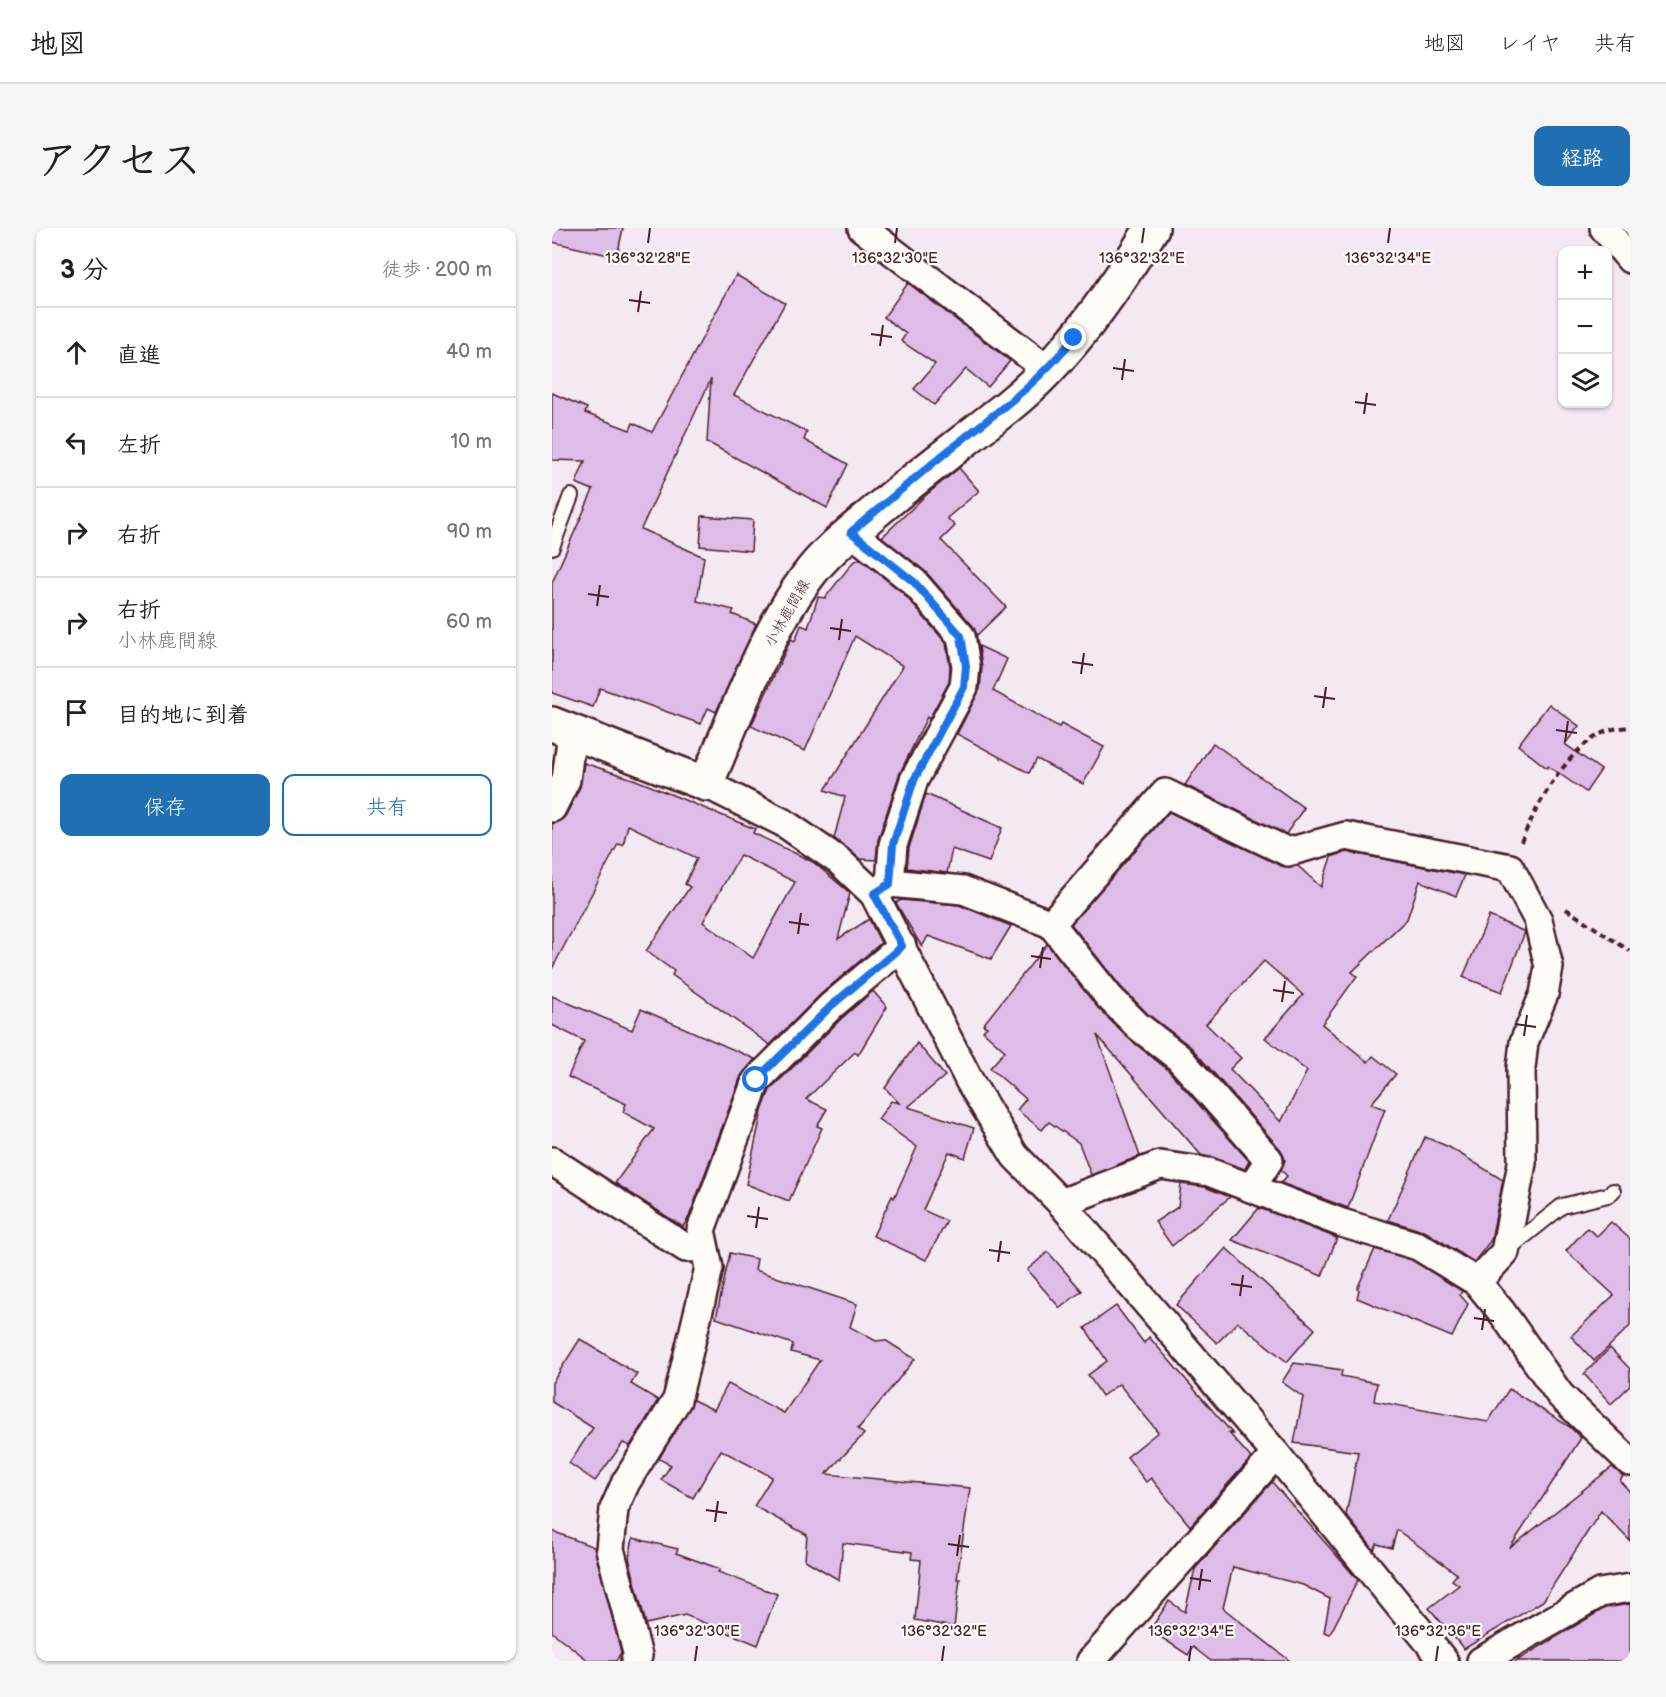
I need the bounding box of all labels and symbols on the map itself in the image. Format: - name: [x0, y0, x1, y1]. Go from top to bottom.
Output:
- text: 136°32'28"E: [605, 249, 691, 268]
- text: 136°32'30"E: [852, 249, 938, 268]
- text: 136°32'32"E: [1099, 249, 1185, 268]
- text: 136°32'34"E: [1345, 249, 1431, 268]
- route end: [1060, 324, 1086, 350]
- street label: 小林鹿間線: [760, 576, 814, 650]
- route start: [742, 1066, 768, 1092]
- text: 136°32'30"E: [654, 1622, 740, 1641]
- text: 136°32'32"E: [901, 1622, 987, 1641]
- text: 136°32'34"E: [1148, 1622, 1234, 1641]
- text: 136°32'36"E: [1395, 1622, 1481, 1641]

